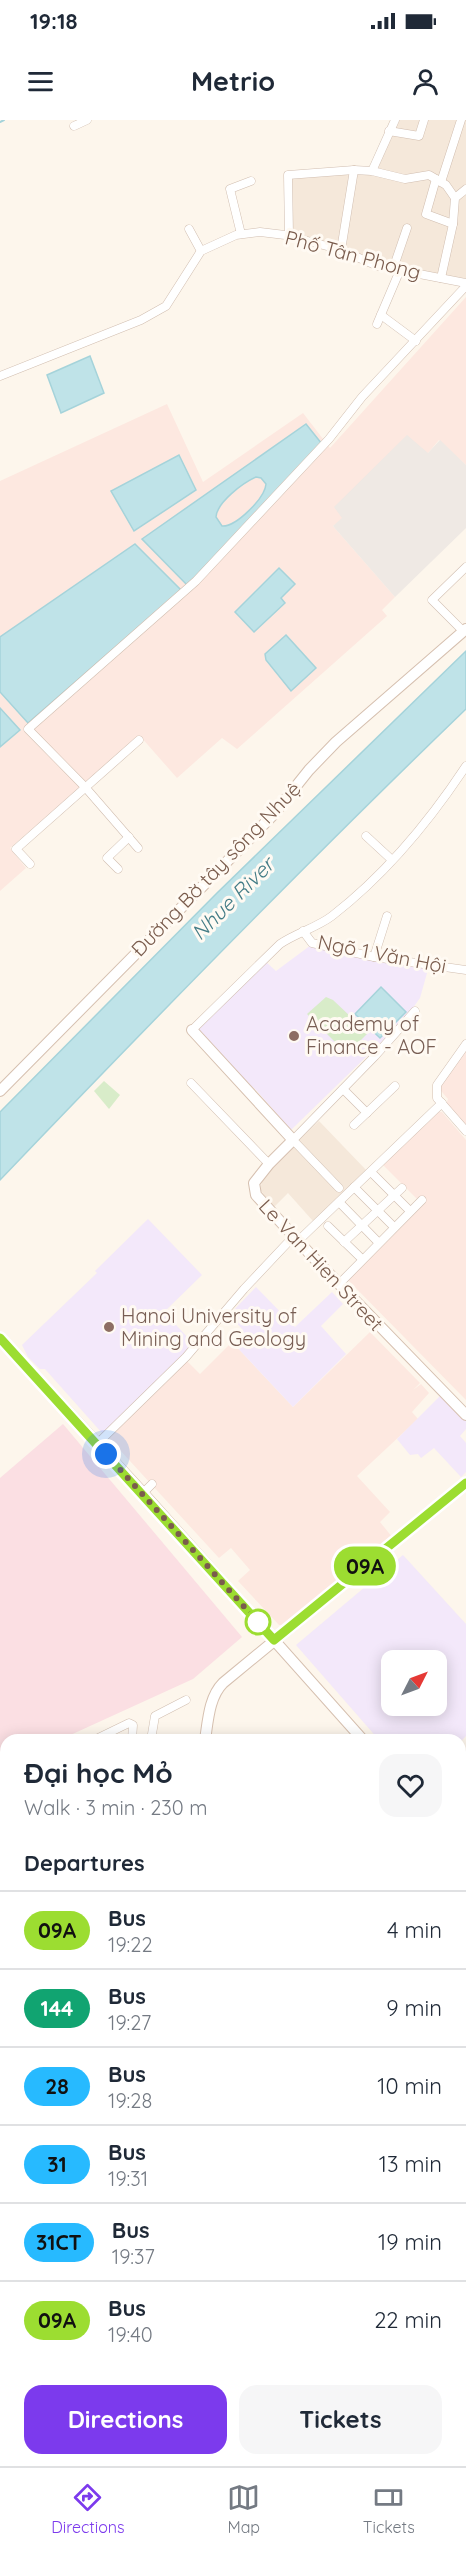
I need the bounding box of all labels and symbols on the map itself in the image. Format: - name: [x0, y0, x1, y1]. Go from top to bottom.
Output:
- street label: Phố Tân Phong: [283, 224, 424, 285]
- street label: Đường Bờ tây sông Nhuệ: [126, 776, 306, 961]
- water label: Nhue River: [186, 849, 281, 945]
- street label: Ngõ 1 Văn Hội: [316, 929, 448, 978]
- place label: Academy of Finance - AOF: [306, 1011, 437, 1059]
- marker: Academy of Finance - AOF: [287, 1029, 301, 1043]
- street label: Le Van Hien Street: [254, 1194, 389, 1336]
- place label: Hanoi University of Mining and Geology: [121, 1303, 306, 1351]
- marker: Hanoi University of Mining and Geology: [102, 1320, 116, 1334]
- your location: [91, 1439, 121, 1469]
- line badge: 09A: [330, 1546, 400, 1586]
- unlabelled marker: [245, 1609, 271, 1635]
- north arrow: [381, 1650, 447, 1716]

